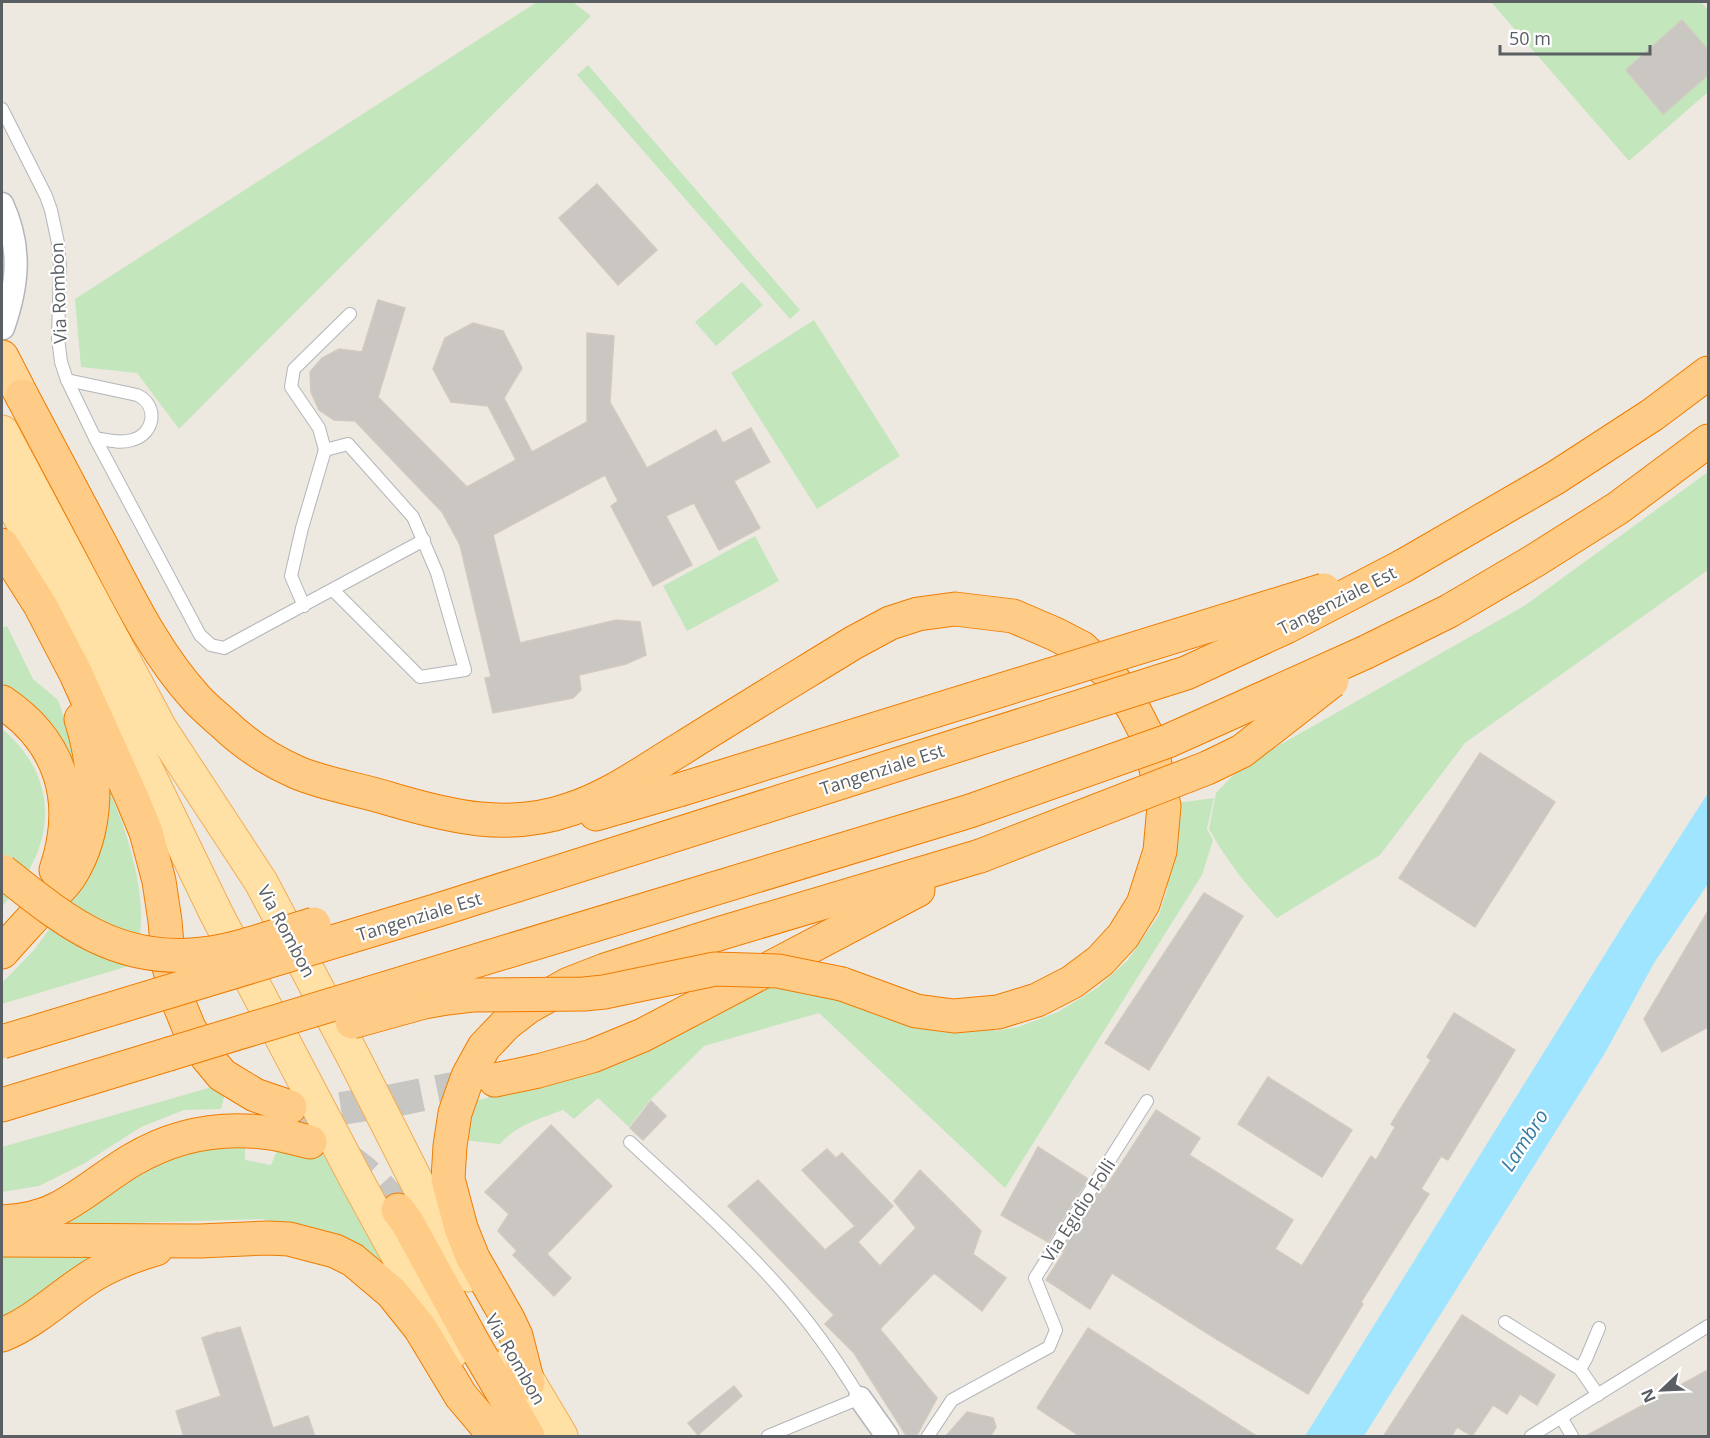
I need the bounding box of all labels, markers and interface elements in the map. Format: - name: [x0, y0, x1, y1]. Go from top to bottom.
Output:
- scale bar: [1500, 18, 1650, 56]
- text: 50 m: [1509, 26, 1551, 50]
- street label: Via Rombon: [44, 242, 72, 344]
- street label: Tangenziale Est: [1274, 560, 1400, 640]
- street label: Tangenziale Est: [817, 738, 947, 800]
- street label: Via Rombon: [253, 881, 321, 981]
- street label: Tangenziale Est: [354, 886, 484, 946]
- water label: Lambro: [1494, 1104, 1554, 1176]
- street label: Via Egidio Folli: [1036, 1154, 1120, 1266]
- street label: Via Rombon: [480, 1309, 552, 1409]
- north arrow: [1632, 1360, 1692, 1420]
- text: N: [1636, 1386, 1661, 1406]

